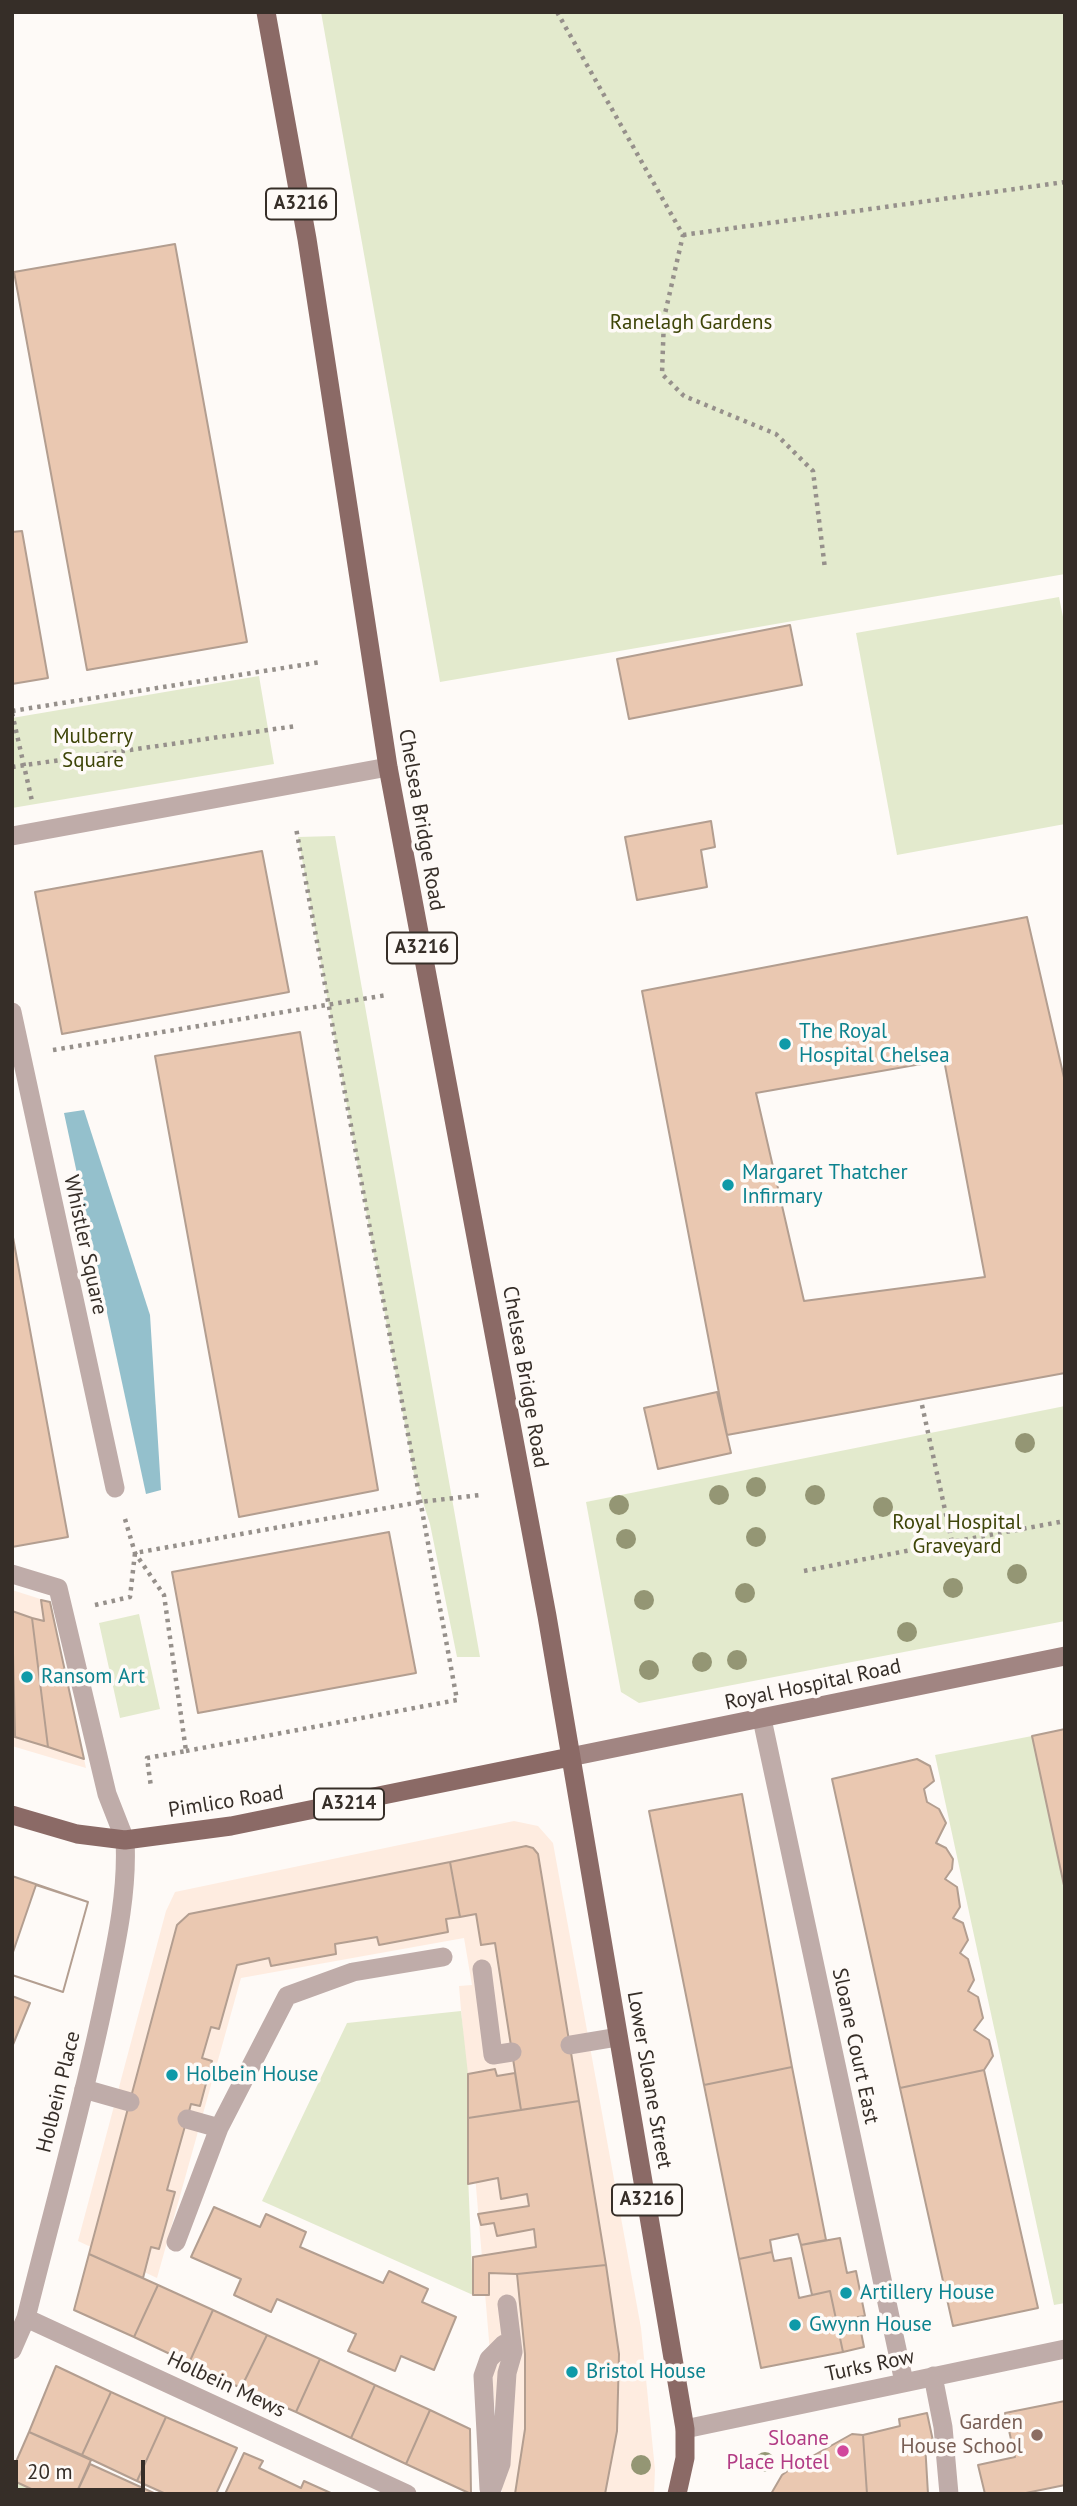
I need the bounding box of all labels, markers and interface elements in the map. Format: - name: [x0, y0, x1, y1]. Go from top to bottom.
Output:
- road number: A3216: [266, 188, 336, 220]
- park label: Ranelagh Gardens: [610, 310, 772, 336]
- park label: Mulberry Square: [53, 724, 133, 774]
- street label: Chelsea Bridge Road: [393, 727, 449, 913]
- road number: A3216: [387, 932, 457, 964]
- place label: The Royal Hospital Chelsea: [799, 1019, 950, 1069]
- marker: The Royal Hospital Chelsea: [777, 1036, 793, 1052]
- place label: Margaret Thatcher Infirmary: [742, 1160, 908, 1210]
- street label: Whistler Square: [58, 1173, 112, 1317]
- marker: Margaret Thatcher Infirmary: [720, 1177, 736, 1193]
- street label: Chelsea Bridge Road: [497, 1284, 553, 1470]
- park label: Royal Hospital Graveyard: [892, 1510, 1022, 1560]
- street label: Royal Hospital Road: [723, 1654, 903, 1716]
- place label: Ransom Art: [41, 1664, 145, 1690]
- marker: Ransom Art: [19, 1669, 35, 1685]
- street label: Pimlico Road: [167, 1780, 285, 1824]
- road number: A3214: [314, 1788, 384, 1820]
- street label: Sloane Court East: [826, 1966, 884, 2126]
- street label: Lower Sloane Street: [621, 1989, 677, 2171]
- street label: Holbein Place: [32, 2029, 86, 2155]
- place label: Holbein House: [186, 2062, 318, 2088]
- marker: Holbein House: [164, 2067, 180, 2083]
- road number: A3216: [612, 2184, 682, 2216]
- place label: Artillery House: [860, 2280, 994, 2306]
- marker: Artillery House: [838, 2285, 854, 2301]
- place label: Gwynn House: [809, 2312, 932, 2338]
- marker: Gwynn House: [787, 2317, 803, 2333]
- street label: Turks Row: [823, 2344, 917, 2388]
- street label: Holbein Mews: [163, 2347, 289, 2423]
- place label: Bristol House: [586, 2359, 706, 2385]
- marker: Bristol House: [564, 2364, 580, 2380]
- place label: Garden House School: [900, 2410, 1023, 2460]
- place label: Sloane Place Hotel: [726, 2426, 829, 2476]
- marker: Garden House School: [1029, 2427, 1045, 2443]
- marker: Sloane Place Hotel: [835, 2443, 851, 2459]
- scale bar: [18, 2446, 149, 2490]
- text: 20 m: [27, 2458, 73, 2485]

